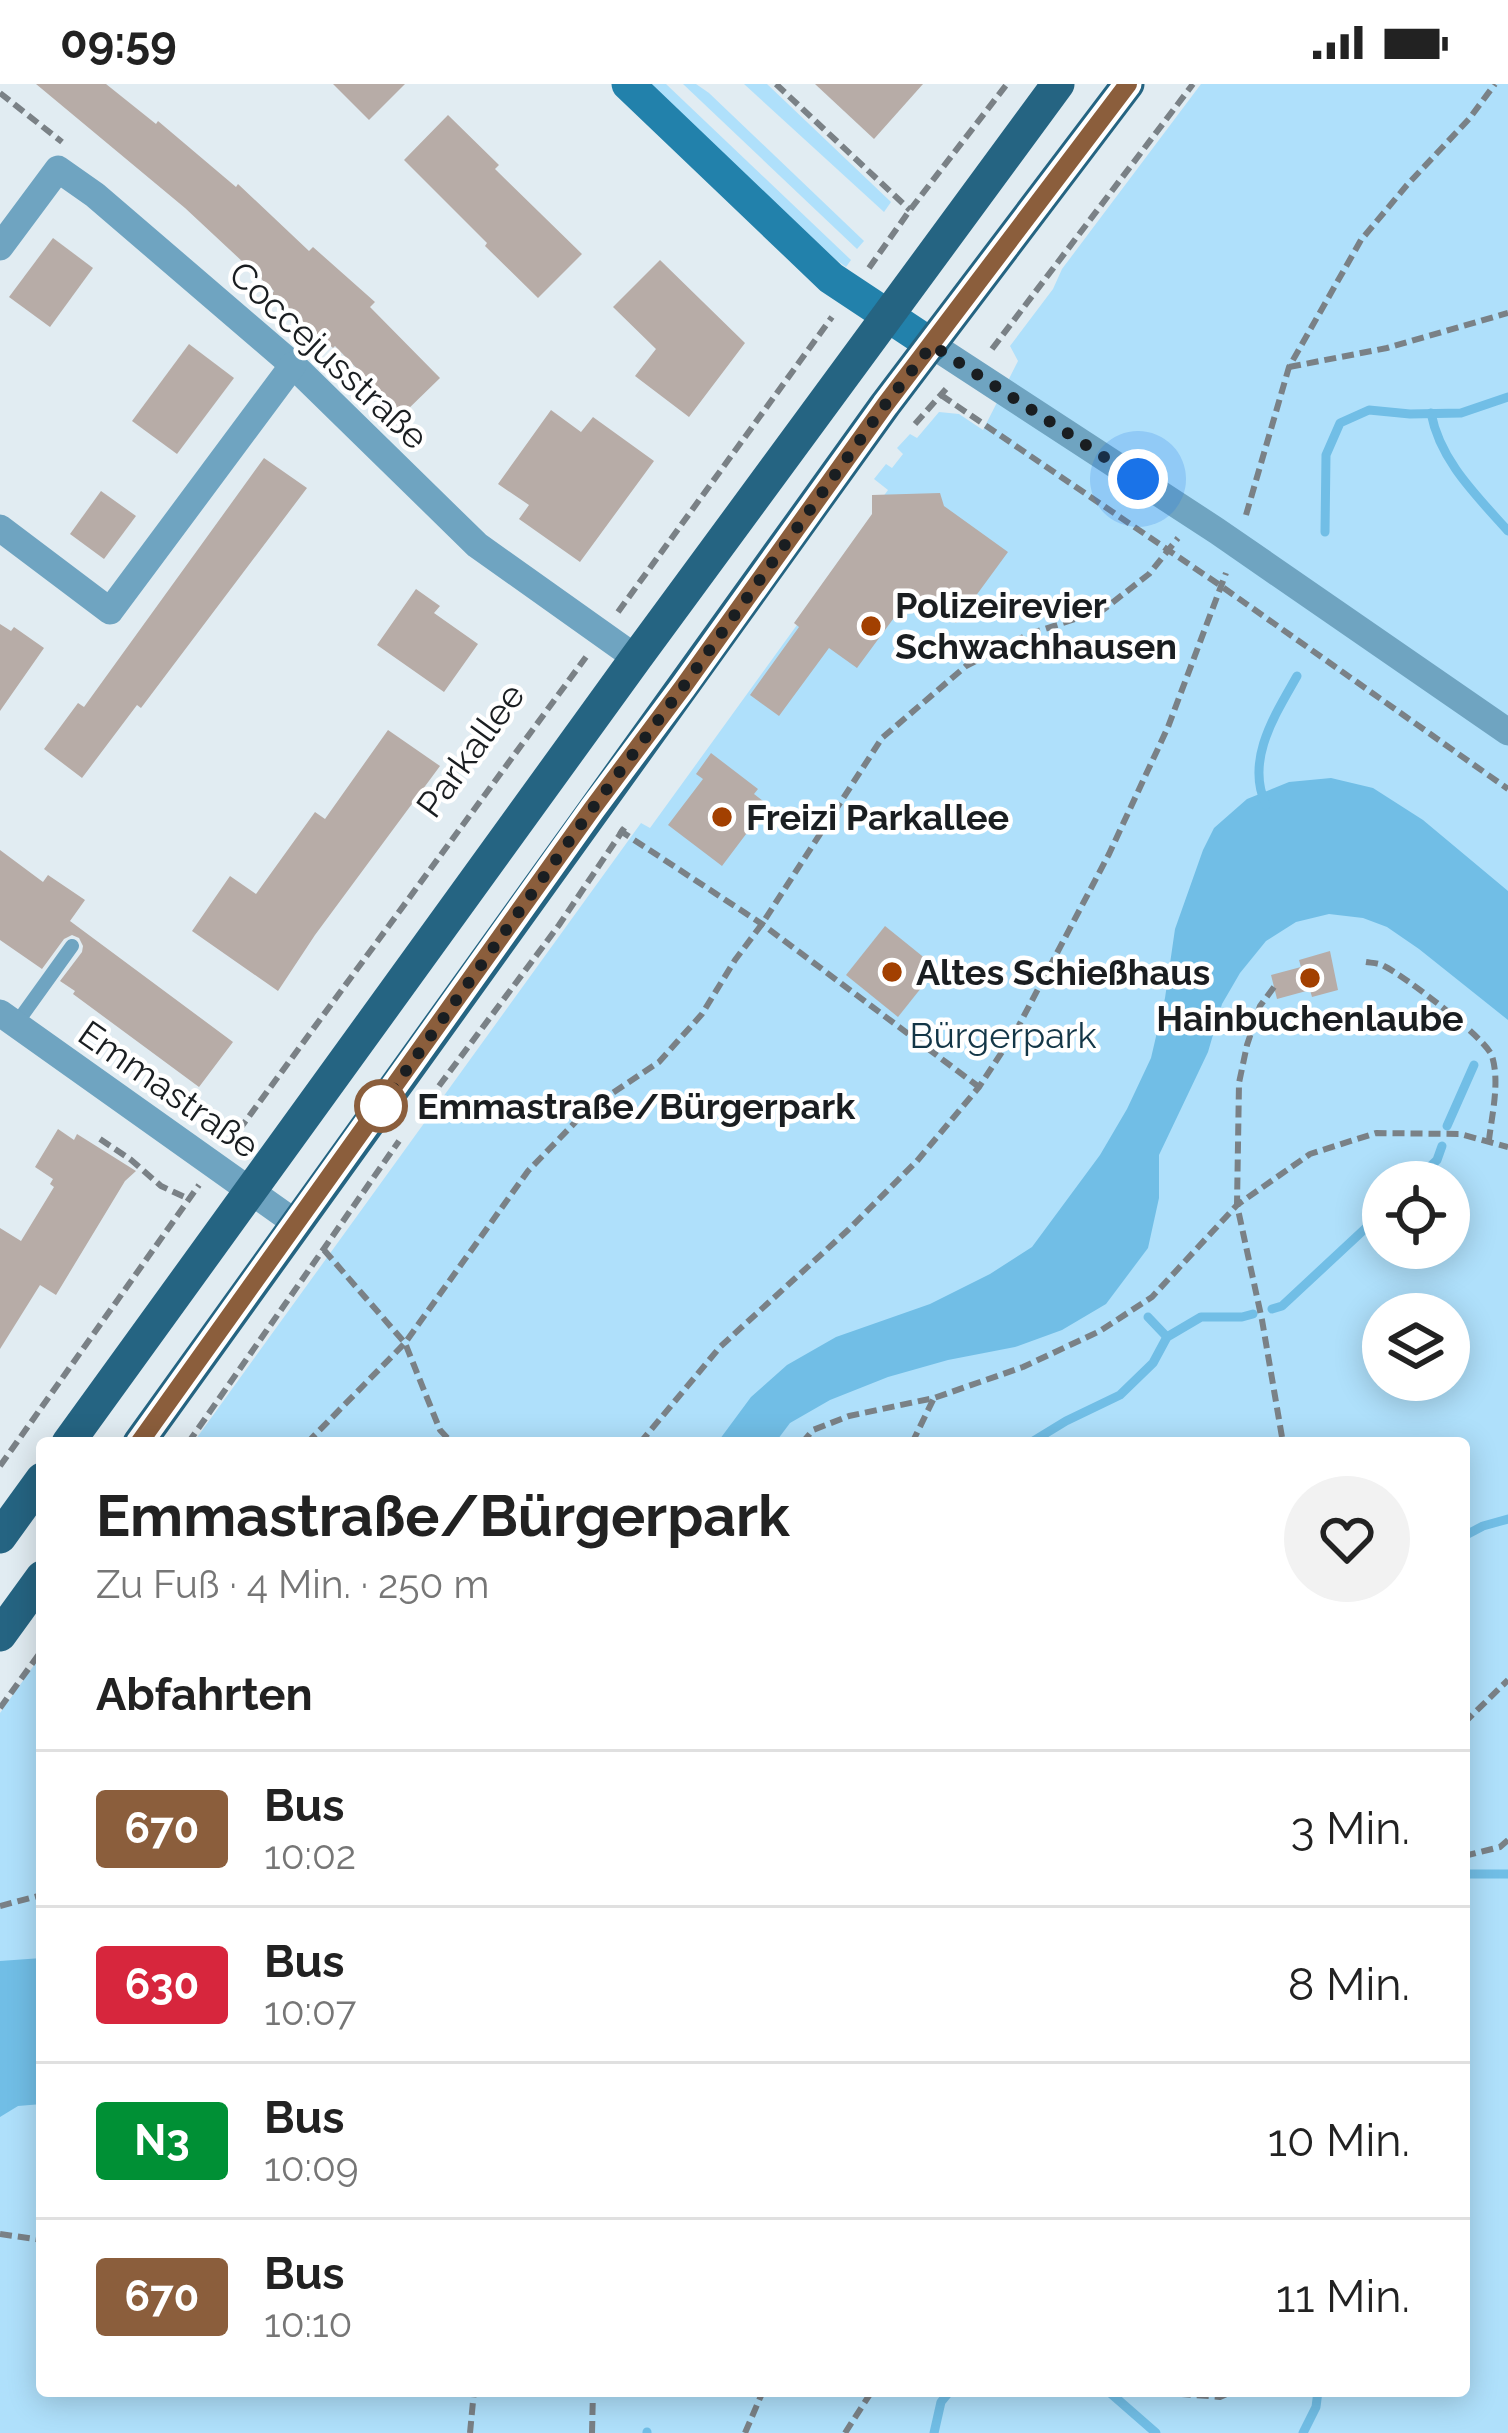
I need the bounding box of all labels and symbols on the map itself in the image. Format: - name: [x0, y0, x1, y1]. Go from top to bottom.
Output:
- street label: Coccejusstraße: [221, 252, 437, 458]
- your location: [1108, 449, 1168, 509]
- place label: Polizeirevier Schwachhausen: [895, 584, 1177, 667]
- marker: Polizeirevier Schwachhausen: [858, 613, 884, 639]
- street label: Parkallee: [407, 675, 533, 825]
- place label: Freizi Parkallee: [746, 796, 1009, 838]
- marker: Freizi Parkallee: [709, 804, 735, 830]
- place label: Altes Schießhaus: [916, 951, 1210, 993]
- marker: Altes Schießhaus: [879, 959, 905, 985]
- marker: Hainbuchenlaube: [1297, 965, 1323, 991]
- place label: Hainbuchenlaube: [1156, 997, 1464, 1039]
- street label: Emmastraße: [71, 1012, 267, 1166]
- park label: Bürgerpark: [909, 1014, 1097, 1056]
- marker: Emmastraße/Bürgerpark: [356, 1081, 406, 1131]
- place label: Emmastraße/Bürgerpark: [417, 1085, 856, 1127]

